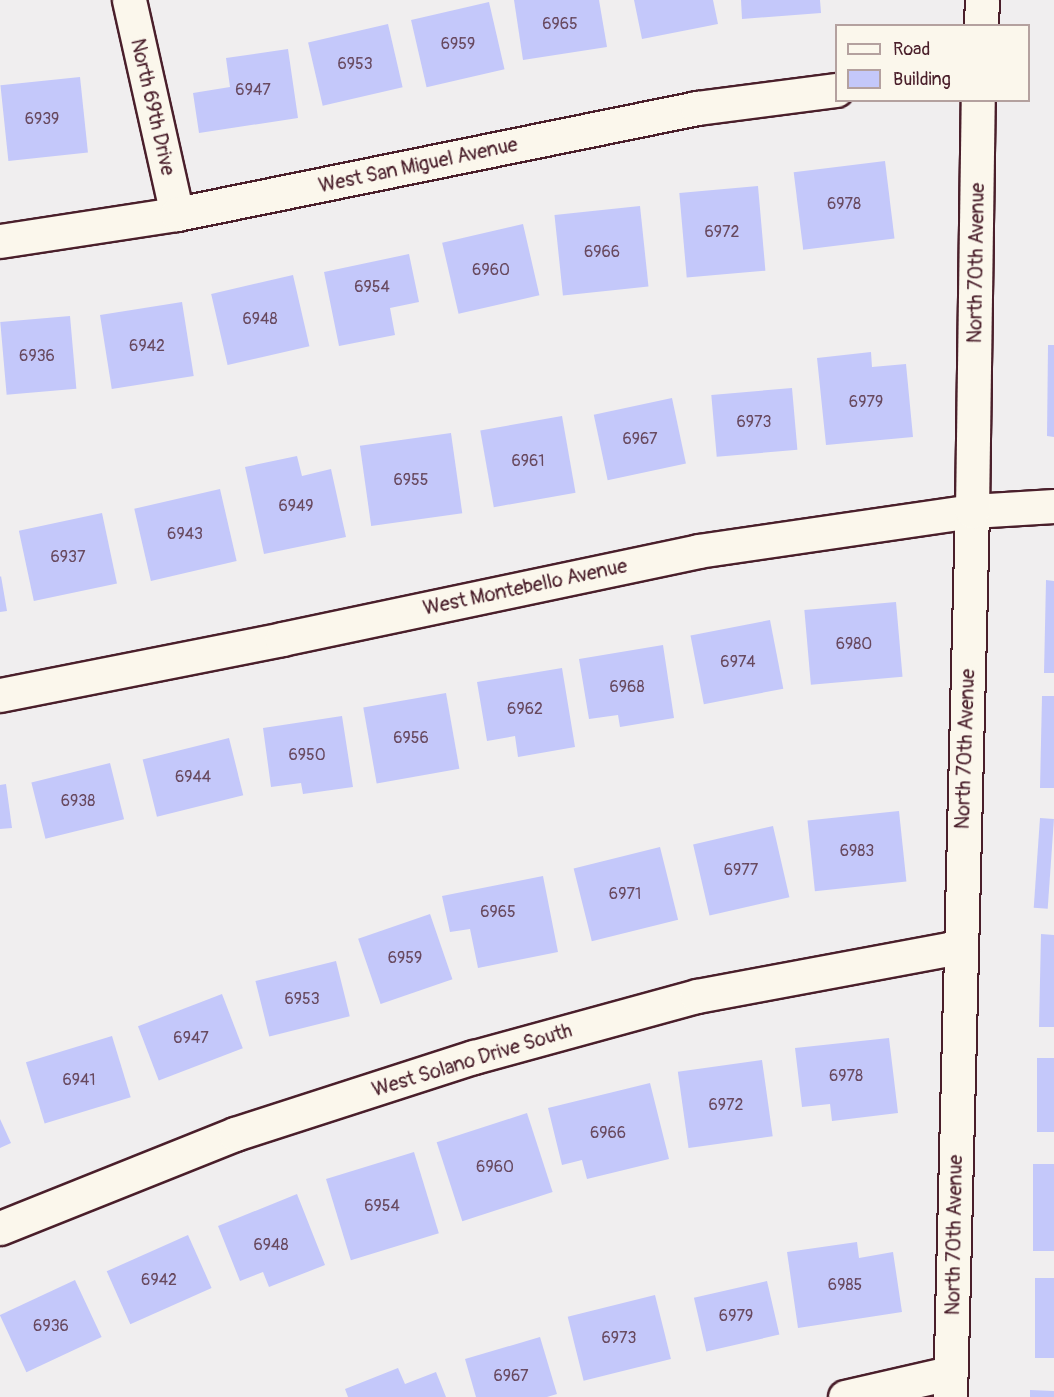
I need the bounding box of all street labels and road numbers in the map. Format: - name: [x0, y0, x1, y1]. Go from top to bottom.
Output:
- street label: North 69th Drive: [126, 36, 180, 178]
- street label: West San Miguel Avenue: [316, 132, 520, 198]
- street label: North 70th Avenue: [963, 182, 989, 344]
- street label: West Montebello Avenue: [421, 554, 629, 620]
- street label: North 70th Avenue: [950, 668, 980, 830]
- street label: West Solano Drive South: [369, 1018, 575, 1102]
- street label: North 70th Avenue: [941, 1154, 967, 1316]

